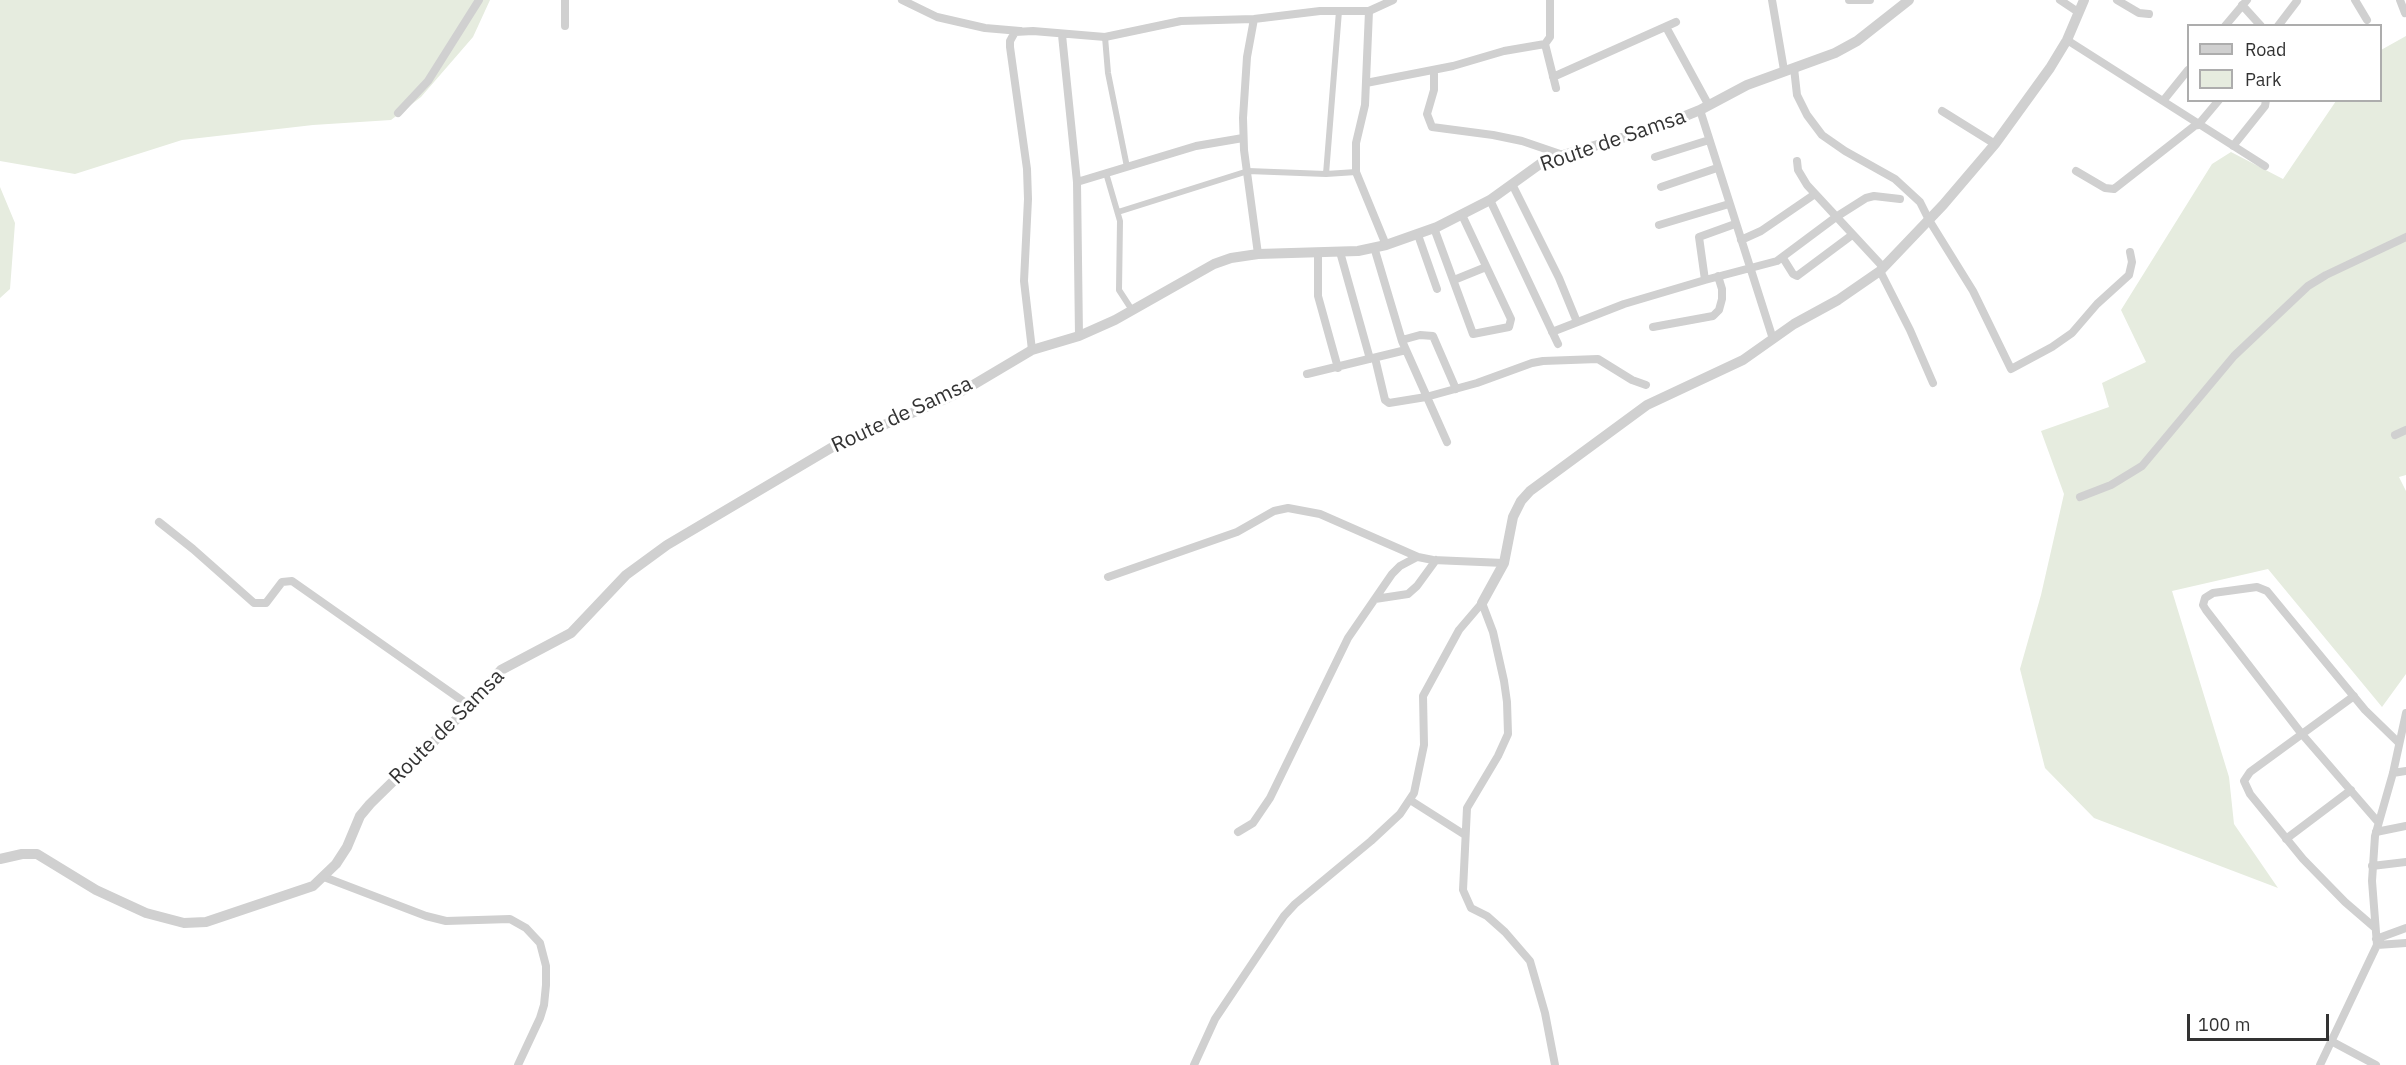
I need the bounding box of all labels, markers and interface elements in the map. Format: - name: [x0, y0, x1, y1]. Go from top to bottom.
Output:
- legend: [2187, 24, 2382, 102]
- text: Road: [2245, 38, 2286, 61]
- text: Park: [2245, 68, 2281, 91]
- street label: Route de Samsa: [1537, 104, 1689, 178]
- street label: Route de Samsa: [828, 371, 976, 459]
- street label: Route de Samsa: [384, 664, 510, 790]
- scale bar: [2190, 1002, 2332, 1040]
- text: 100 m: [2198, 1013, 2250, 1036]

